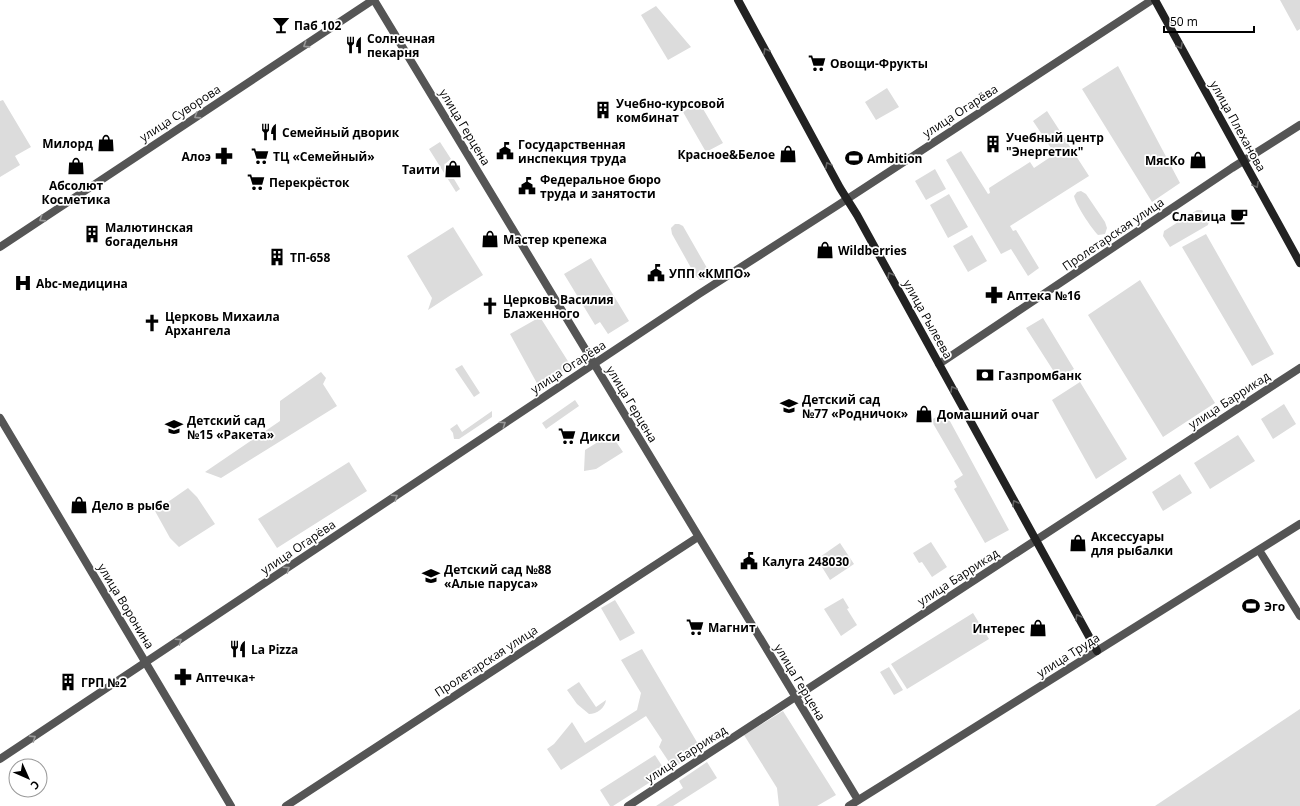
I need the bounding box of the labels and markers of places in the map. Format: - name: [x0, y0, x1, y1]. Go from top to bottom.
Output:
- bar icon: Паб 102: [271, 15, 291, 35]
- place label: Паб 102: [294, 17, 341, 34]
- place label: Солнечная пекарня: [367, 30, 435, 61]
- restaurant icon: Солнечная пекарня: [344, 35, 364, 55]
- supermarket icon: Овощи-Фрукты: [807, 53, 827, 73]
- place label: Овощи-Фрукты: [830, 55, 928, 72]
- place label: Учебно-курсовой комбинат: [616, 95, 725, 126]
- building icon: Учебно-курсовой комбинат: [593, 100, 613, 120]
- restaurant icon: Семейный дворик: [259, 122, 279, 142]
- place label: Семейный дворик: [282, 124, 400, 141]
- place label: Учебный центр "Энергетик": [1006, 129, 1104, 160]
- shop icon: Милорд: [96, 133, 116, 153]
- building icon: Учебный центр "Энергетик": [983, 134, 1003, 154]
- place label: Милорд: [42, 135, 93, 152]
- place label: Государственная инспекция труда: [518, 136, 627, 167]
- public building icon: Государственная инспекция труда: [495, 141, 515, 161]
- shop icon: Красное&Белое: [778, 144, 798, 164]
- pharmacy icon: Алоэ: [214, 146, 234, 166]
- supermarket icon: ТЦ «Семейный»: [250, 146, 270, 166]
- place label: Красное&Белое: [677, 146, 775, 163]
- place label: Алоэ: [181, 148, 211, 165]
- place label: ТЦ «Семейный»: [273, 148, 375, 165]
- sports icon: Ambition: [844, 148, 864, 168]
- place label: Ambition: [867, 150, 923, 167]
- shop icon: МясКо: [1188, 150, 1208, 170]
- place label: МясКо: [1145, 152, 1185, 169]
- shop icon: Абсолют Косметика: [66, 156, 86, 176]
- shop icon: Таити: [443, 159, 463, 179]
- place label: Таити: [402, 161, 440, 178]
- place label: Федеральное бюро труда и занятости: [540, 171, 661, 202]
- supermarket icon: Перекрёсток: [246, 172, 266, 192]
- place label: Перекрёсток: [269, 174, 350, 191]
- public building icon: Федеральное бюро труда и занятости: [517, 176, 537, 196]
- place label: Абсолют Косметика: [42, 177, 110, 208]
- cafe icon: Славица: [1229, 206, 1249, 226]
- place label: Славица: [1172, 208, 1226, 225]
- place label: Малютинская богадельня: [105, 219, 193, 250]
- building icon: Малютинская богадельня: [82, 224, 102, 244]
- shop icon: Мастер крепежа: [480, 229, 500, 249]
- place label: Мастер крепежа: [503, 231, 607, 248]
- shop icon: Wildberries: [815, 240, 835, 260]
- place label: Wildberries: [838, 242, 907, 259]
- building icon: ТП-658: [267, 247, 287, 267]
- place label: ТП-658: [290, 249, 330, 266]
- public building icon: УПП «КМПО»: [646, 263, 666, 283]
- place label: УПП «КМПО»: [669, 265, 751, 282]
- hospital icon: Abc-медицина: [13, 273, 33, 293]
- place label: Abc-медицина: [36, 275, 128, 292]
- pharmacy icon: Аптека №16: [984, 285, 1004, 305]
- place label: Аптека №16: [1007, 287, 1081, 304]
- place label: Церковь Василия Блаженного: [503, 291, 614, 322]
- church icon: Церковь Василия Блаженного: [480, 296, 500, 316]
- place label: Церковь Михаила Архангела: [165, 308, 280, 339]
- church icon: Церковь Михаила Архангела: [142, 313, 162, 333]
- bank icon: Газпромбанк: [975, 365, 995, 385]
- place label: Газпромбанк: [998, 367, 1082, 384]
- place label: Детский сад №77 «Родничок»: [802, 391, 908, 422]
- school or university icon: Детский сад №77 «Родничок»: [779, 396, 799, 416]
- shop icon: Домашний очаг: [914, 404, 934, 424]
- place label: Домашний очаг: [937, 406, 1040, 423]
- place label: Детский сад №15 «Ракета»: [187, 412, 274, 443]
- school or university icon: Детский сад №15 «Ракета»: [164, 417, 184, 437]
- supermarket icon: Дикси: [557, 426, 577, 446]
- place label: Дикси: [580, 428, 620, 445]
- shop icon: Дело в рыбе: [69, 495, 89, 515]
- place label: Дело в рыбе: [92, 497, 170, 514]
- place label: Аксессуары для рыбалки: [1091, 528, 1173, 559]
- shop icon: Аксессуары для рыбалки: [1068, 533, 1088, 553]
- public building icon: Калуга 248030: [739, 551, 759, 571]
- place label: Калуга 248030: [762, 553, 849, 570]
- place label: Детский сад №88 «Алые паруса»: [444, 561, 552, 592]
- school or university icon: Детский сад №88 «Алые паруса»: [421, 566, 441, 586]
- sports icon: Эго: [1241, 596, 1261, 616]
- place label: Эго: [1264, 598, 1285, 615]
- supermarket icon: Магнит: [685, 617, 705, 637]
- shop icon: Интерес: [1028, 618, 1048, 638]
- place label: Магнит: [708, 619, 756, 636]
- place label: Интерес: [973, 620, 1025, 637]
- restaurant icon: La Pizza: [228, 639, 248, 659]
- place label: La Pizza: [251, 641, 298, 658]
- pharmacy icon: Аптечка+: [173, 667, 193, 687]
- place label: Аптечка+: [196, 669, 255, 686]
- building icon: ГРП №2: [58, 672, 78, 692]
- place label: ГРП №2: [81, 674, 127, 691]

